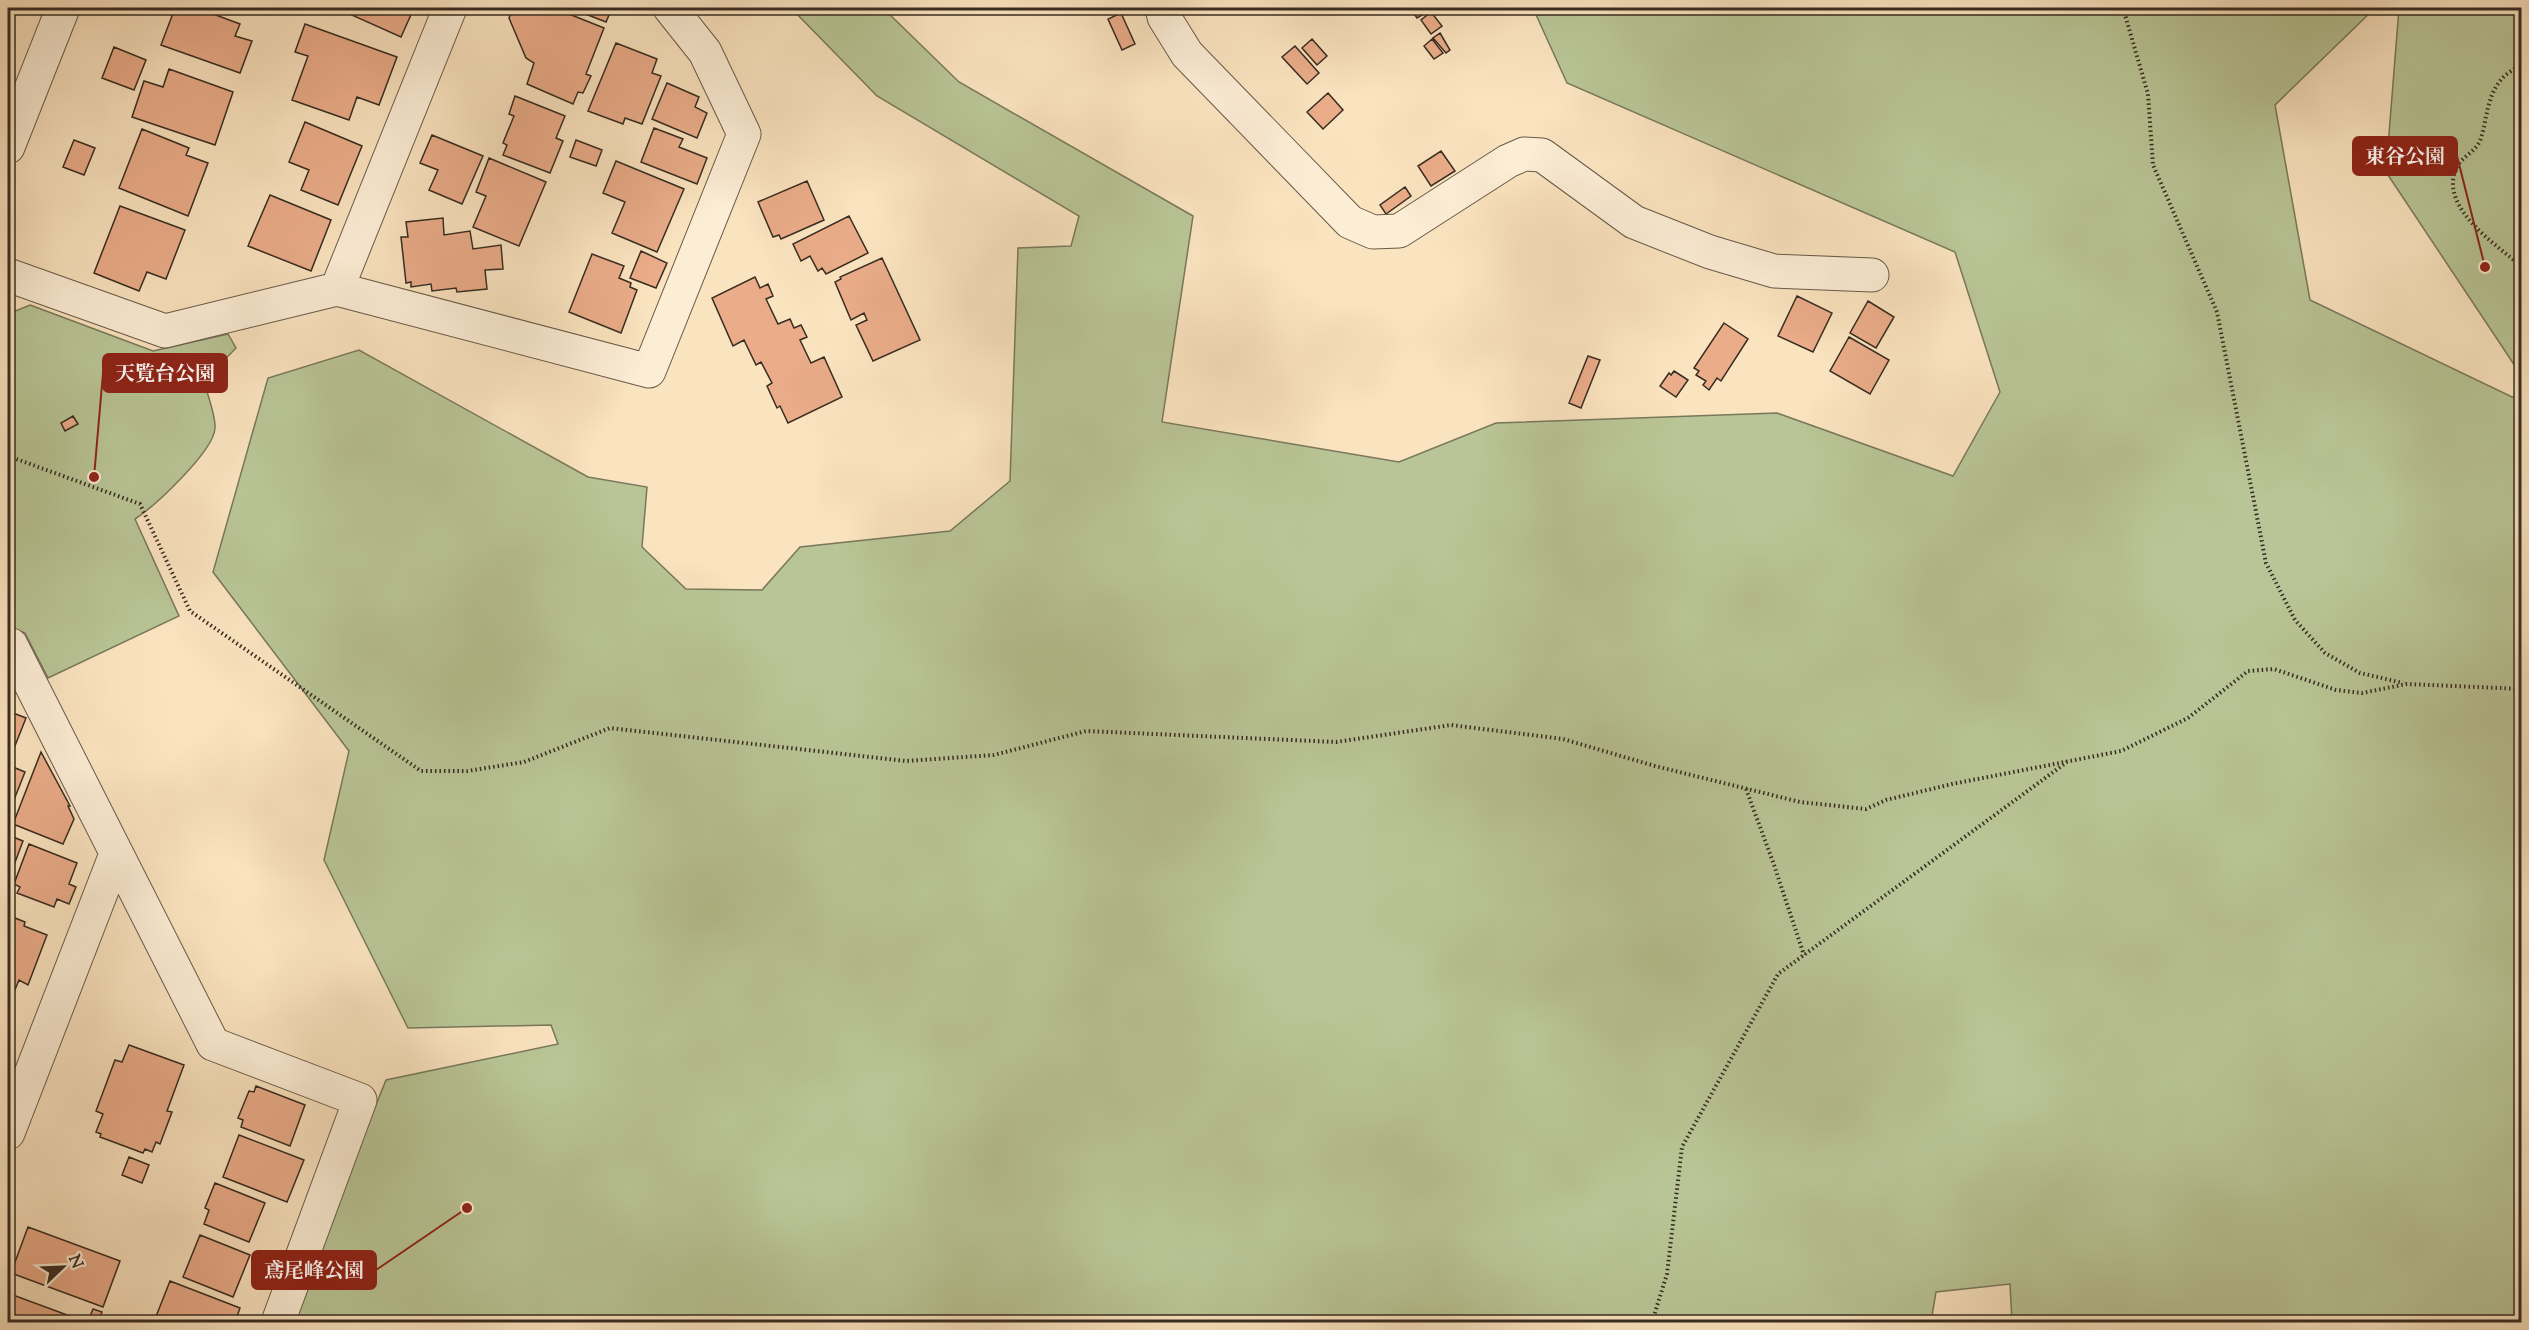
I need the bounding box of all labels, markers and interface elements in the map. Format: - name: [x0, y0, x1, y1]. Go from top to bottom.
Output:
- callout: 東谷公園: [2353, 137, 2457, 175]
- text: 東谷公園: [2365, 144, 2445, 173]
- callout: 天覧台公園: [103, 354, 227, 392]
- text: 天覧台公園: [115, 361, 215, 390]
- north arrow: [33, 1237, 93, 1297]
- callout: 鳶尾峰公園: [252, 1251, 376, 1289]
- text: N: [61, 1252, 88, 1273]
- text: 鳶尾峰公園: [264, 1258, 364, 1287]

